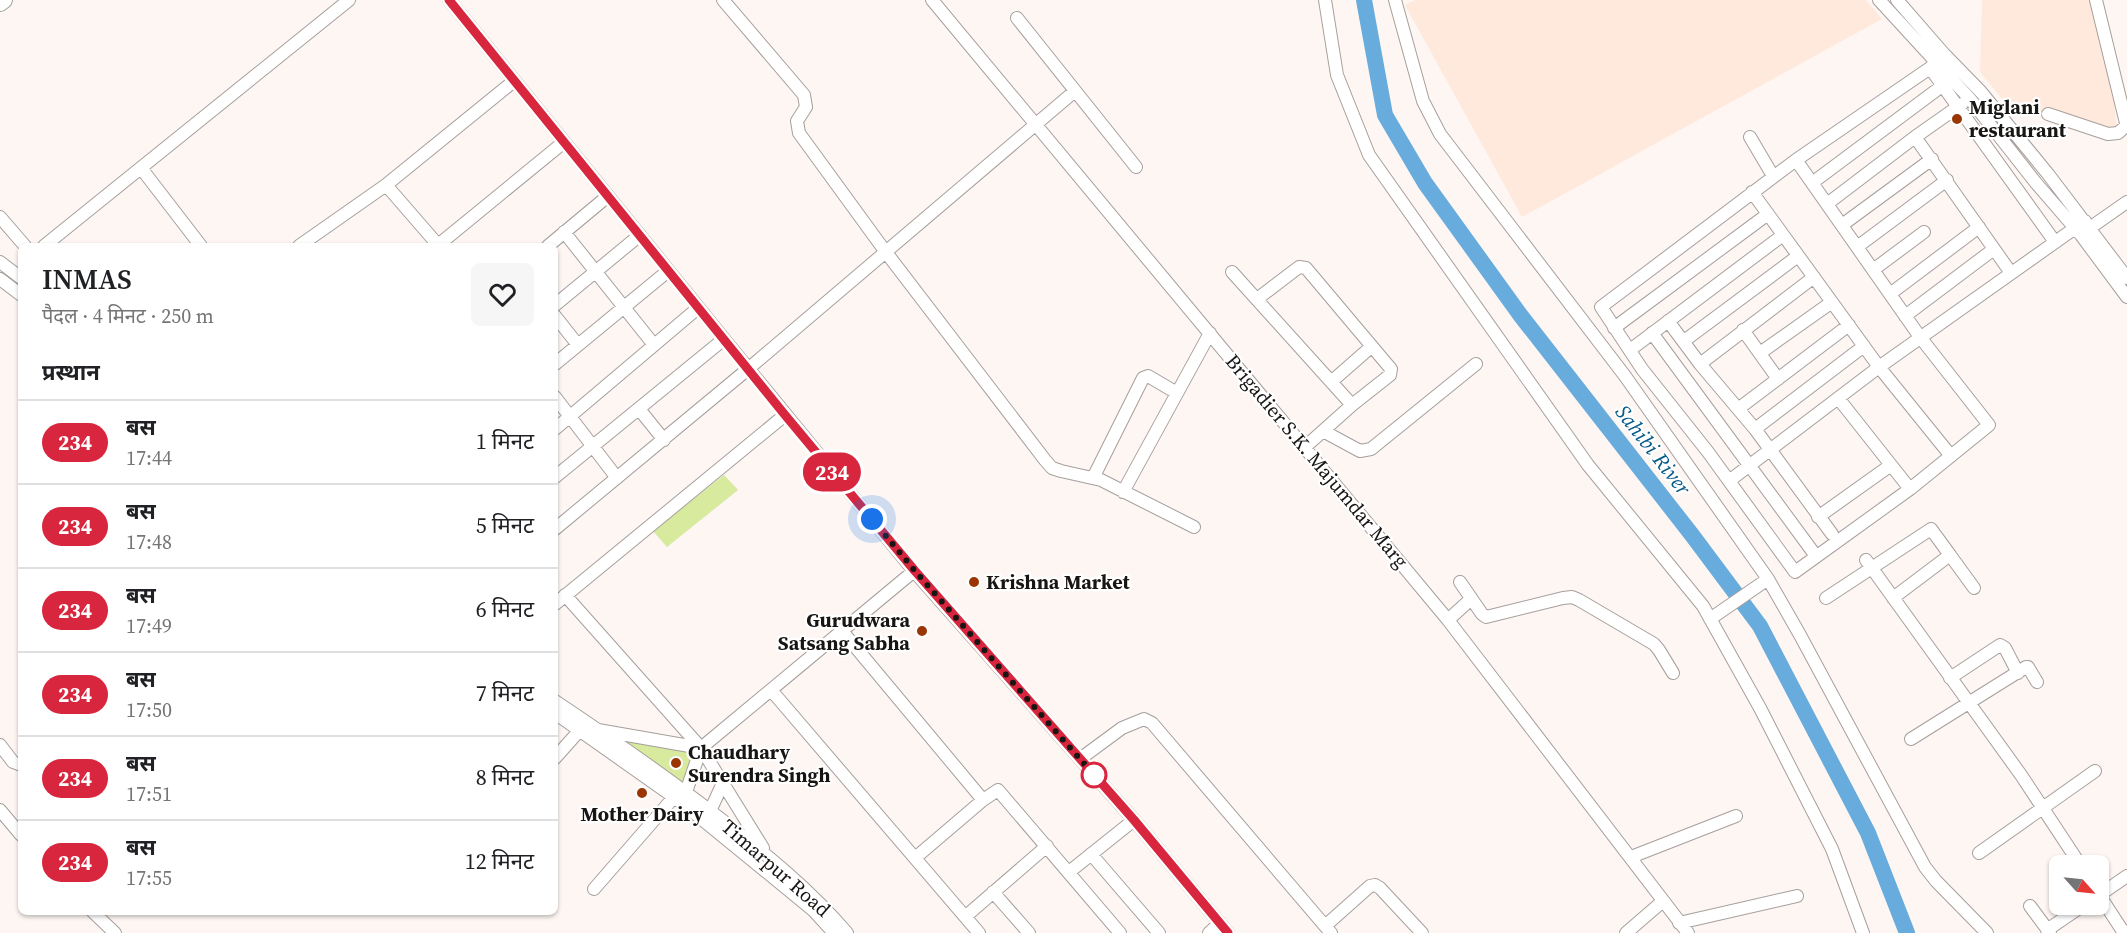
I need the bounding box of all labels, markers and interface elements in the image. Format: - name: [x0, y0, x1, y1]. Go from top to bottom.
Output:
- place label: Miglani restaurant: [1969, 93, 2067, 144]
- marker: Miglani restaurant: [1950, 112, 1964, 126]
- text: INMAS: [42, 260, 132, 298]
- button: heart: [471, 263, 534, 326]
- text: पैदल · 4 मिनट · 250 m: [42, 302, 214, 330]
- street label: Brigadier S.K. Majumdar Marg: [1219, 348, 1415, 574]
- text: प्रस्थान: [42, 357, 100, 387]
- water label: Sahibi River: [1609, 398, 1698, 501]
- text: बस: [126, 412, 156, 442]
- text: 1 मिनट: [476, 426, 534, 456]
- text: 234: [58, 428, 92, 457]
- text: 17:44: [126, 444, 172, 472]
- line badge: 234: [798, 452, 866, 492]
- text: 234: [815, 458, 849, 487]
- text: बस: [126, 496, 156, 526]
- your location: [857, 504, 887, 534]
- text: 5 मिनट: [476, 510, 534, 540]
- text: 234: [58, 512, 92, 541]
- text: 17:48: [126, 528, 172, 556]
- place label: Krishna Market: [986, 568, 1131, 596]
- marker: Krishna Market: [967, 575, 981, 589]
- text: बस: [126, 580, 156, 610]
- text: 6 मिनट: [476, 594, 534, 624]
- text: 234: [58, 596, 92, 625]
- place label: Gurudwara Satsang Sabha: [778, 606, 910, 657]
- text: 17:49: [126, 612, 172, 640]
- marker: Gurudwara Satsang Sabha: [915, 624, 929, 638]
- text: बस: [126, 664, 156, 694]
- text: 7 मिनट: [476, 678, 534, 708]
- text: 234: [58, 680, 92, 709]
- text: 17:50: [126, 696, 172, 724]
- place label: Chaudhary Surendra Singh: [688, 738, 831, 789]
- text: बस: [126, 748, 156, 778]
- marker: Chaudhary Surendra Singh: [669, 756, 683, 770]
- text: 8 मिनट: [476, 762, 534, 792]
- unlabelled marker: [1081, 762, 1107, 788]
- text: 234: [58, 764, 92, 793]
- text: 17:51: [126, 780, 172, 808]
- marker: Mother Dairy: [635, 786, 649, 800]
- place label: Mother Dairy: [580, 800, 704, 828]
- street label: Timarpur Road: [715, 813, 837, 924]
- text: बस: [126, 832, 156, 862]
- text: 12 मिनट: [465, 846, 534, 876]
- text: 234: [58, 848, 92, 877]
- north arrow: [2049, 855, 2109, 915]
- map controls: [2049, 855, 2109, 915]
- text: 17:55: [126, 864, 172, 892]

